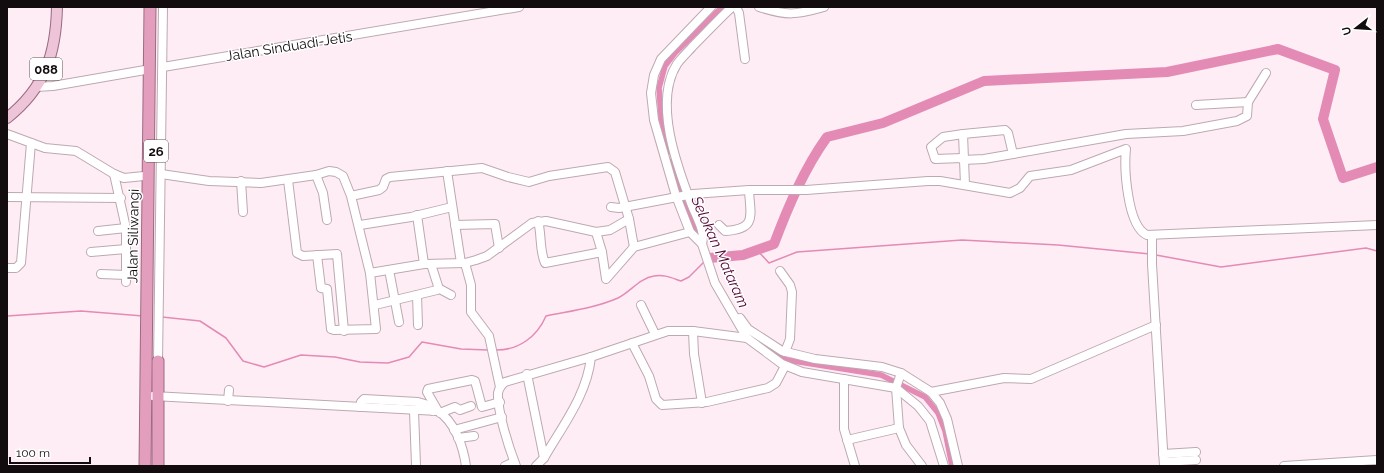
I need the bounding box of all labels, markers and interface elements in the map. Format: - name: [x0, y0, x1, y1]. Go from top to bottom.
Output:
- north arrow: [1336, 8, 1376, 48]
- text: U: [1339, 25, 1354, 37]
- street label: Jalan Sinduadi-Jetis: [225, 28, 354, 64]
- road number: 088: [30, 58, 62, 80]
- road number: 26: [144, 140, 168, 162]
- street label: Jalan Siliwangi: [124, 189, 142, 283]
- water label: Selokan Mataram: [687, 192, 753, 311]
- scale bar: [10, 439, 90, 465]
- text: 100 m: [16, 446, 50, 460]

